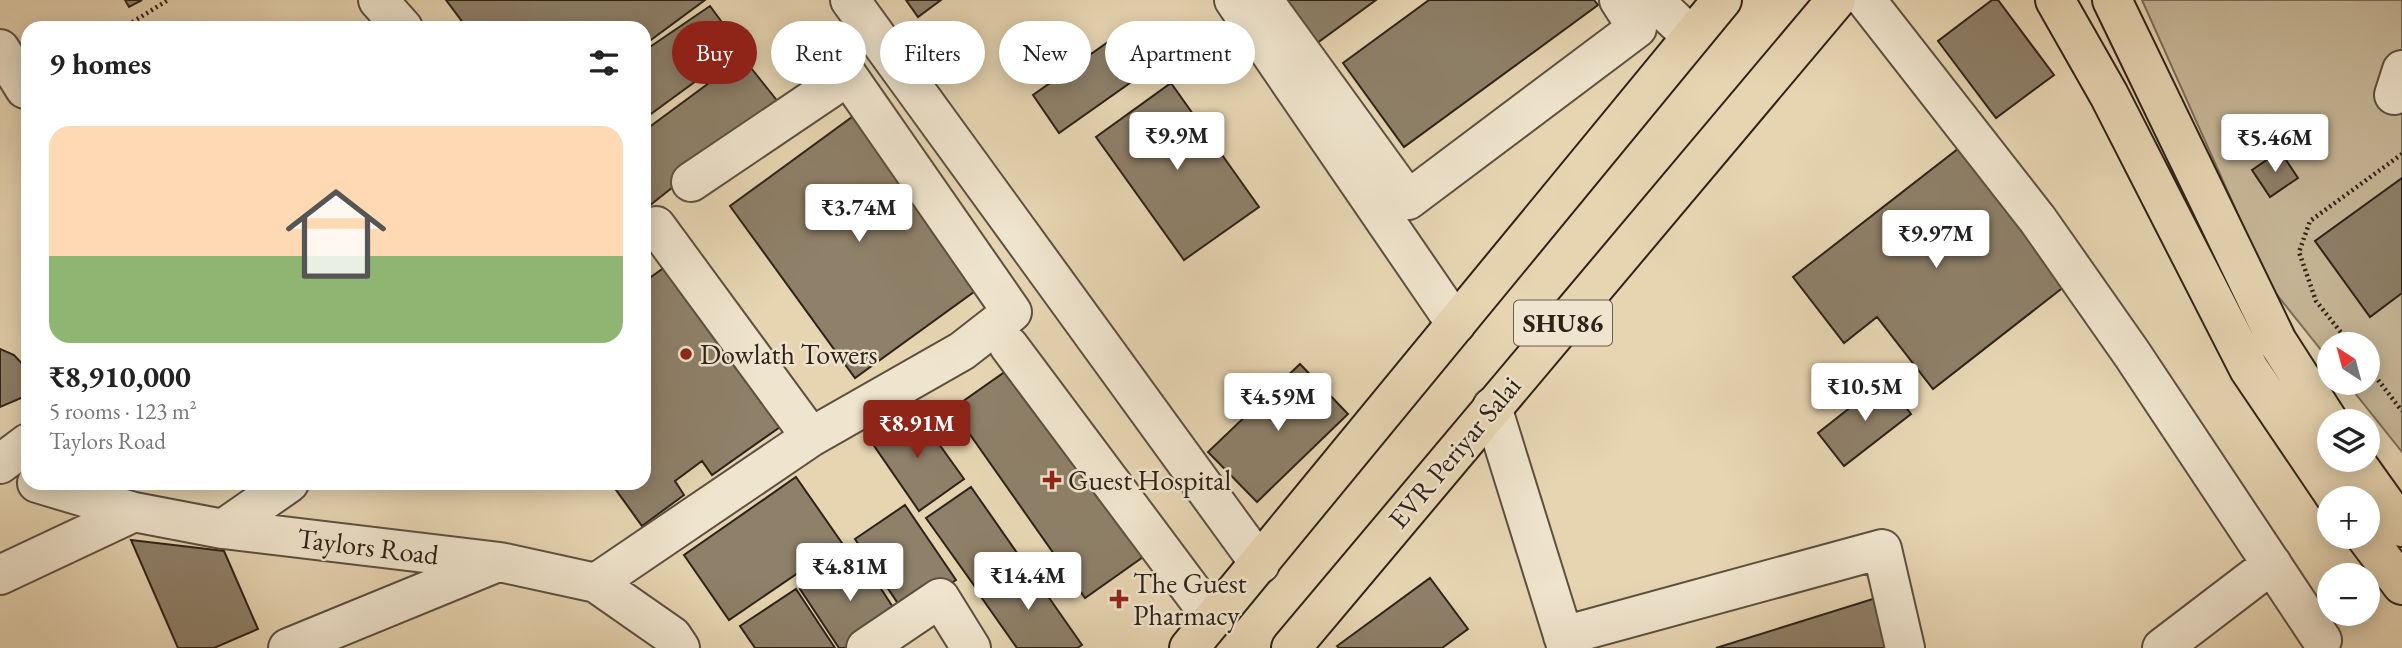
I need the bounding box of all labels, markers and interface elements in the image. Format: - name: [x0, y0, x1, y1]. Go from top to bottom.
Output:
- chip: Buy: [672, 21, 757, 84]
- chip: Rent: [771, 21, 866, 84]
- chip: Filters: [880, 21, 985, 84]
- chip: New: [999, 21, 1091, 84]
- chip: Apartment: [1105, 21, 1255, 84]
- text: 9 homes: [49, 44, 151, 83]
- icon: filters: [585, 44, 623, 82]
- pin: ₹9.9M: [1128, 113, 1226, 172]
- pin: ₹5.46M: [2218, 114, 2332, 174]
- text: ₹9.9M: [1145, 120, 1209, 150]
- text: ₹5.46M: [2237, 122, 2313, 152]
- icon: home: [273, 171, 399, 297]
- pin: ₹3.74M: [802, 184, 916, 244]
- text: ₹3.74M: [821, 192, 897, 222]
- pin: ₹9.97M: [1879, 210, 1993, 270]
- text: ₹9.97M: [1898, 218, 1974, 248]
- road number: SHU86: [1514, 300, 1612, 346]
- north arrow: [2317, 332, 2380, 396]
- map controls: [2317, 332, 2380, 626]
- place label: Dowlath Towers: [700, 336, 878, 372]
- marker: Dowlath Towers: [678, 346, 694, 362]
- text: ₹8,910,000: [49, 357, 191, 396]
- pin: ₹10.5M: [1808, 364, 1922, 423]
- street label: EVR Periyar Salai: [1380, 368, 1528, 536]
- text: ₹10.5M: [1827, 371, 1903, 401]
- pin: ₹4.59M: [1221, 374, 1335, 433]
- text: ₹4.59M: [1240, 381, 1316, 411]
- text: 5 rooms · 123 m²: [49, 396, 197, 426]
- pin: ₹8.91M: [860, 400, 974, 460]
- text: ₹8.91M: [879, 408, 955, 438]
- button: layers: [2317, 409, 2380, 472]
- text: Taylors Road: [49, 426, 166, 456]
- place label: Guest Hospital: [1068, 462, 1231, 498]
- marker: Guest Hospital: [1042, 470, 1062, 490]
- button: +: [2317, 486, 2380, 549]
- street label: Taylors Road: [295, 519, 442, 573]
- pin: ₹4.81M: [793, 544, 907, 603]
- text: ₹4.81M: [812, 551, 888, 581]
- pin: ₹14.4M: [971, 552, 1085, 612]
- text: ₹14.4M: [990, 560, 1066, 590]
- button: −: [2317, 563, 2380, 626]
- place label: The Guest Pharmacy: [1133, 565, 1247, 633]
- marker: The Guest Pharmacy: [1111, 591, 1127, 607]

